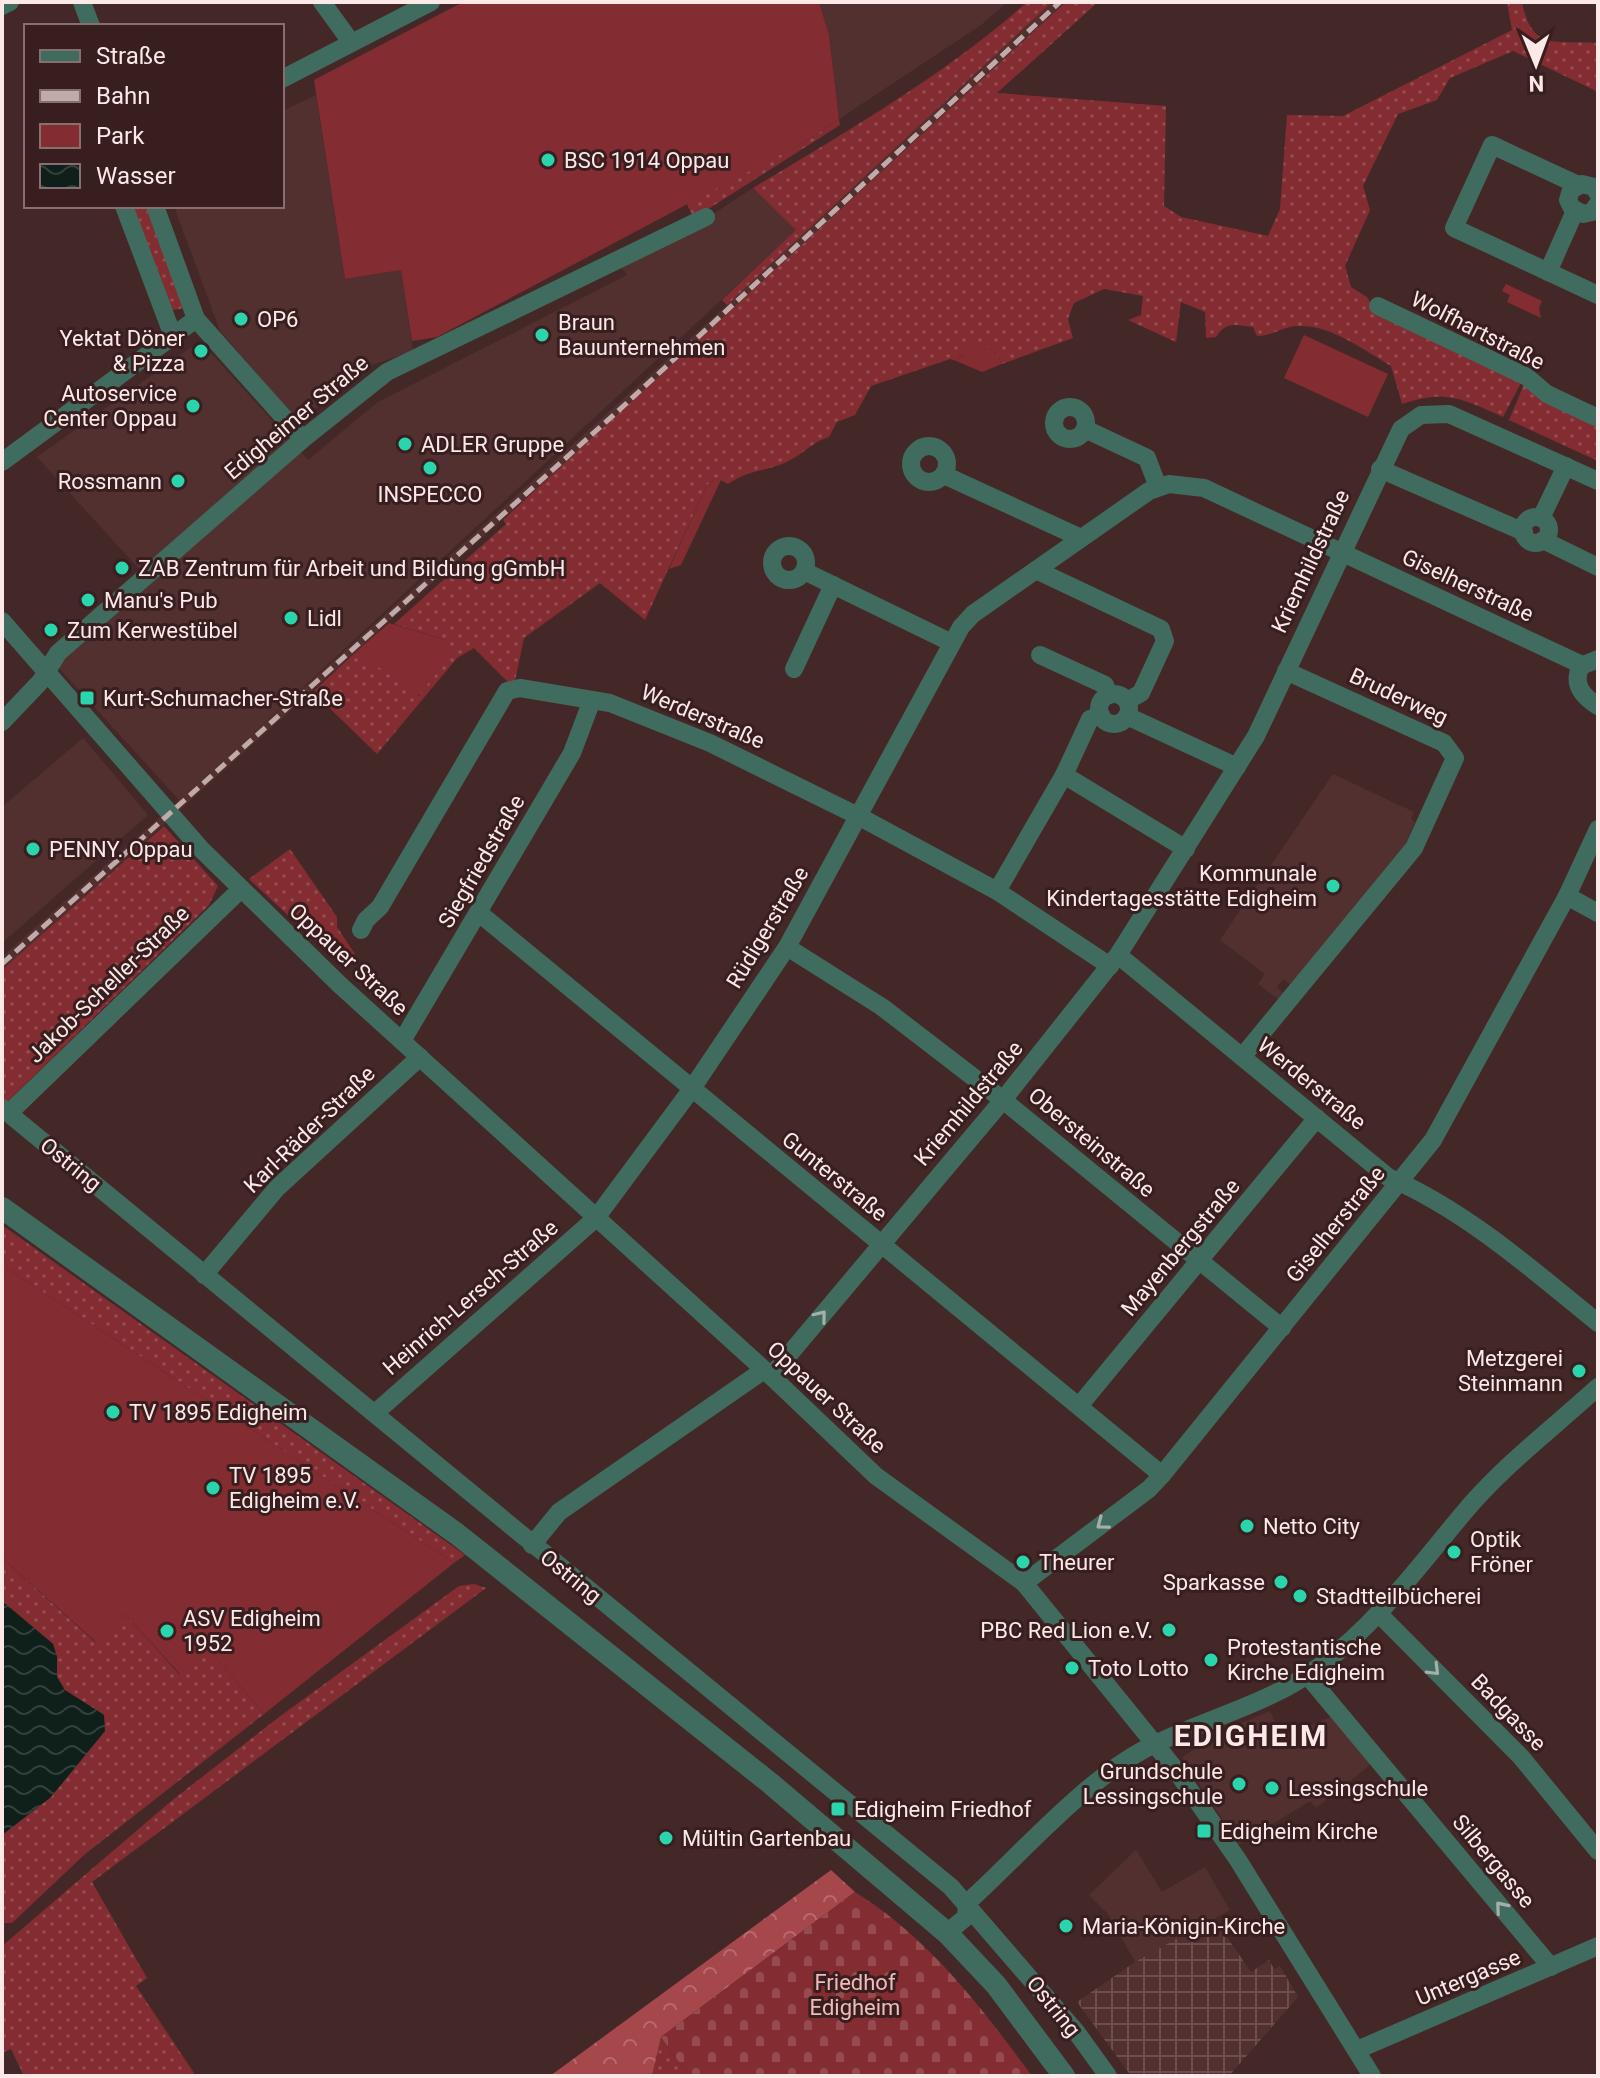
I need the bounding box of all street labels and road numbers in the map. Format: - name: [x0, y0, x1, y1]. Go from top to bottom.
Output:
- street label: Wolfhartstraße: [1407, 286, 1549, 375]
- street label: Edigheimer Straße: [220, 350, 373, 485]
- street label: Kriemhildstraße: [1266, 486, 1355, 637]
- street label: Giselherstraße: [1398, 544, 1538, 627]
- street label: Bruderweg: [1346, 663, 1452, 730]
- street label: Werderstraße: [637, 679, 768, 754]
- street label: Siegfriedstraße: [433, 790, 530, 932]
- street label: Rüdigerstraße: [721, 862, 813, 993]
- street label: Oppauer Straße: [284, 898, 413, 1021]
- street label: Jakob-Scheller-Straße: [23, 901, 194, 1068]
- street label: Werderstraße: [1253, 1032, 1371, 1135]
- street label: Kriemhildstraße: [909, 1036, 1028, 1171]
- street label: Karl-Räder-Straße: [239, 1061, 380, 1198]
- street label: Obersteinstraße: [1024, 1082, 1160, 1202]
- street label: Gunterstraße: [777, 1126, 892, 1226]
- street label: Ostring: [35, 1132, 106, 1196]
- street label: Giselherstraße: [1281, 1161, 1390, 1287]
- street label: Mayenbergstraße: [1116, 1174, 1245, 1321]
- street label: Heinrich-Lersch-Straße: [378, 1215, 563, 1380]
- street label: Oppauer Straße: [762, 1336, 891, 1459]
- street label: Ostring: [535, 1544, 606, 1608]
- street label: Badgasse: [1466, 1669, 1551, 1756]
- street label: Silbergasse: [1447, 1810, 1540, 1913]
- street label: Untergasse: [1412, 1944, 1524, 2011]
- street label: Ostring: [1022, 1971, 1086, 2042]

